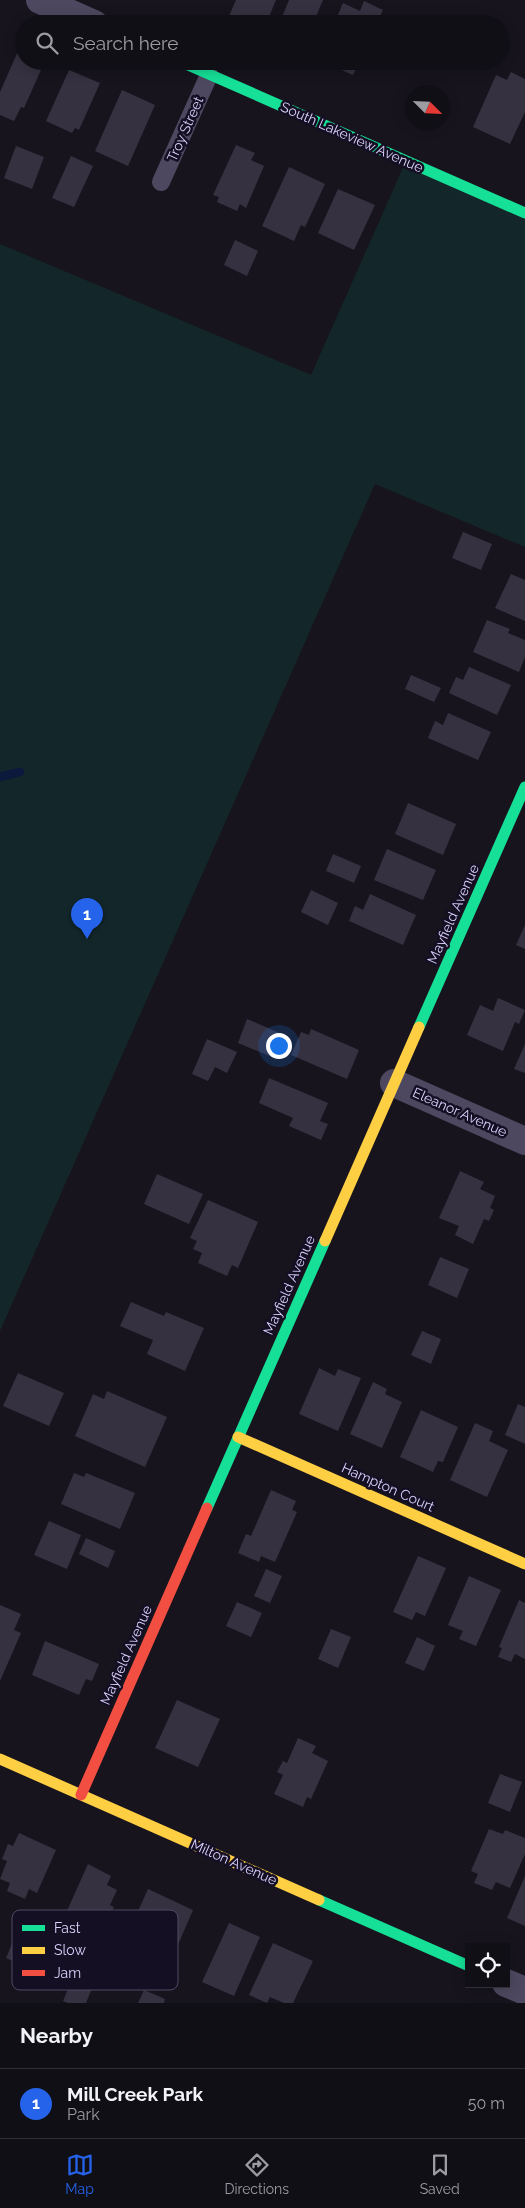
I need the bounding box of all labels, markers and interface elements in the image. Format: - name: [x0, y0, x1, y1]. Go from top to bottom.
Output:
- search box: [15, 15, 510, 70]
- icon: search: [33, 29, 61, 57]
- text: Search here: [73, 32, 179, 54]
- north arrow: [405, 85, 450, 130]
- street label: Troy Street: [164, 94, 207, 164]
- street label: South Lakeview Avenue: [278, 98, 426, 176]
- street label: Mayfield Avenue: [424, 862, 482, 966]
- pin: 1: [71, 898, 103, 939]
- your location: [266, 1033, 292, 1059]
- street label: Eleanor Avenue: [410, 1084, 510, 1140]
- street label: Mayfield Avenue: [260, 1233, 318, 1337]
- street label: Hampton Court: [339, 1459, 437, 1515]
- street label: Mayfield Avenue: [97, 1603, 155, 1707]
- street label: Milton Avenue: [189, 1836, 279, 1888]
- legend: [12, 1910, 178, 1990]
- text: Fast: [54, 1920, 81, 1936]
- text: Slow: [54, 1942, 86, 1958]
- map controls: [465, 1943, 510, 1988]
- button: locate: [465, 1943, 510, 1988]
- text: Jam: [54, 1965, 81, 1981]
- text: Nearby: [20, 2023, 93, 2048]
- text: Mill Creek Park: [67, 2083, 203, 2105]
- text: 1: [32, 2094, 40, 2113]
- text: 50 m: [468, 2094, 505, 2113]
- text: Park: [67, 2105, 100, 2124]
- tab: Map: [65, 2151, 94, 2197]
- tab: Directions: [224, 2151, 289, 2197]
- tab: Saved: [420, 2151, 460, 2197]

